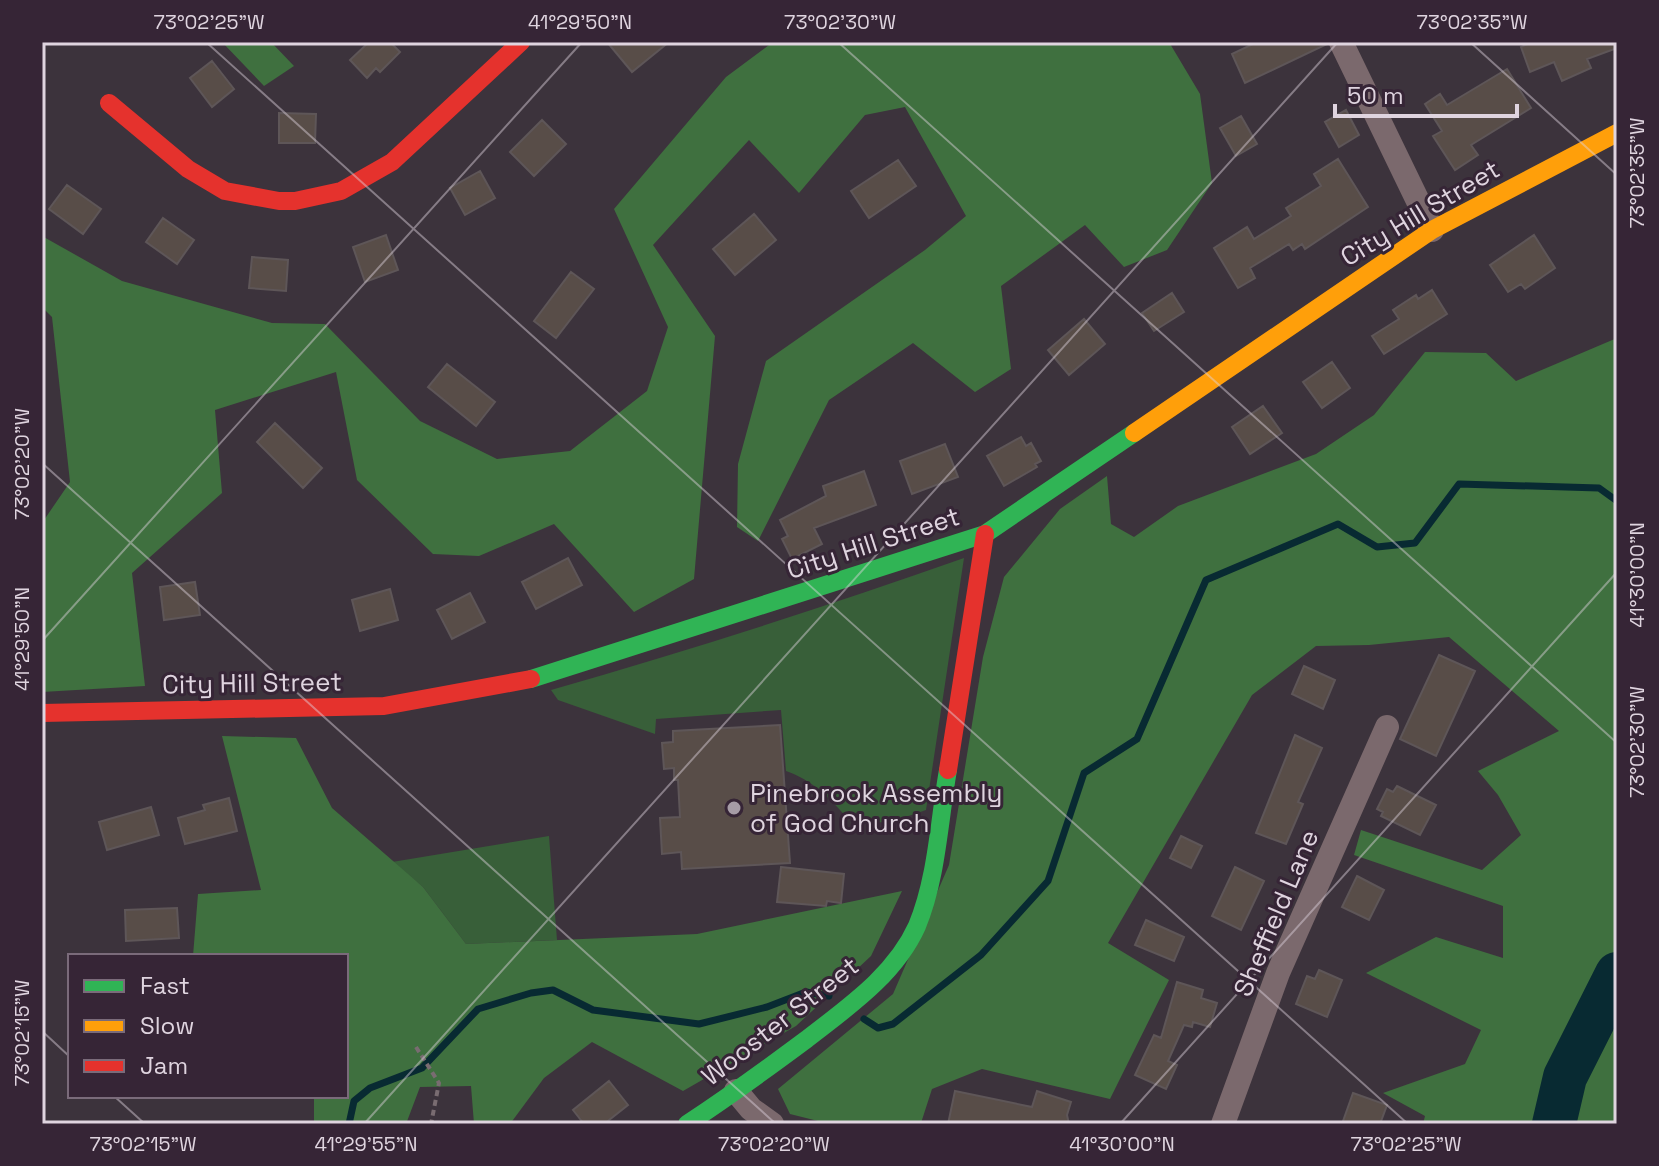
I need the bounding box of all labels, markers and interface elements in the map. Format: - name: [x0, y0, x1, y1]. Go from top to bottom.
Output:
- text: 73°02'25"W: [154, 9, 264, 35]
- text: 41°29'50"N: [528, 9, 632, 35]
- text: 73°02'30"W: [784, 9, 896, 35]
- text: 73°02'35"W: [1417, 9, 1527, 35]
- scale bar: [1335, 68, 1517, 118]
- text: 50 m: [1347, 80, 1404, 111]
- text: 73°02'35"W: [1624, 118, 1650, 228]
- street label: City Hill Street: [1334, 152, 1506, 274]
- text: 73°02'20"W: [9, 408, 35, 520]
- street label: City Hill Street: [782, 499, 964, 587]
- text: 41°30'00"N: [1624, 522, 1650, 628]
- text: 41°29'50"N: [9, 587, 35, 691]
- street label: City Hill Street: [162, 664, 342, 702]
- text: 73°02'30"W: [1624, 686, 1650, 798]
- place label: Pinebrook Assembly of God Church: [750, 776, 1002, 840]
- marker: Pinebrook Assembly of God Church: [725, 799, 743, 817]
- street label: Sheffield Lane: [1226, 824, 1326, 1002]
- street label: Wooster Street: [694, 949, 866, 1093]
- legend: [68, 954, 348, 1098]
- text: Fast: [140, 970, 190, 1001]
- text: 73°02'15"W: [9, 979, 35, 1087]
- text: Slow: [140, 1010, 194, 1041]
- text: Jam: [140, 1050, 188, 1081]
- text: 73°02'15"W: [89, 1131, 197, 1157]
- text: 41°29'55"N: [315, 1131, 418, 1157]
- text: 73°02'20"W: [718, 1131, 830, 1157]
- text: 41°30'00"N: [1069, 1131, 1175, 1157]
- text: 73°02'25"W: [1351, 1131, 1461, 1157]

